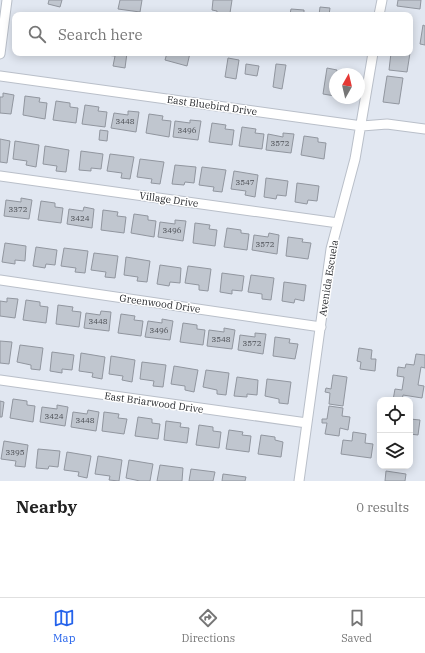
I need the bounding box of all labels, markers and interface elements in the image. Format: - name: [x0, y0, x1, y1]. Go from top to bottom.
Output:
- search box: [12, 12, 413, 56]
- icon: search: [26, 23, 48, 45]
- text: Search here: [58, 25, 143, 44]
- north arrow: [329, 68, 365, 104]
- street label: East Bluebird Drive: [166, 93, 258, 118]
- house number: 3448: [115, 116, 135, 126]
- house number: 3496: [177, 125, 197, 135]
- house number: 3572: [270, 138, 290, 148]
- house number: 3547: [235, 177, 255, 187]
- street label: Village Drive: [139, 189, 199, 210]
- house number: 3372: [8, 204, 28, 214]
- house number: 3424: [70, 213, 90, 223]
- house number: 3496: [162, 225, 182, 235]
- street label: Avenida Escuela: [316, 238, 341, 317]
- house number: 3572: [255, 239, 275, 249]
- street label: Greenwood Drive: [119, 291, 201, 316]
- house number: 3448: [88, 316, 108, 326]
- house number: 3496: [149, 325, 169, 335]
- house number: 3548: [211, 334, 231, 344]
- house number: 3572: [242, 338, 262, 348]
- street label: East Briarwood Drive: [104, 389, 204, 416]
- map controls: [377, 397, 413, 469]
- button: locate: [377, 397, 413, 433]
- house number: 3424: [44, 411, 64, 421]
- house number: 3448: [75, 415, 95, 425]
- button: layers: [377, 433, 413, 469]
- house number: 3395: [5, 447, 25, 457]
- text: Nearby: [16, 496, 77, 518]
- text: 0 results: [356, 499, 409, 516]
- tab: Map: [53, 607, 75, 645]
- tab: Directions: [181, 607, 235, 645]
- tab: Saved: [341, 607, 372, 645]

